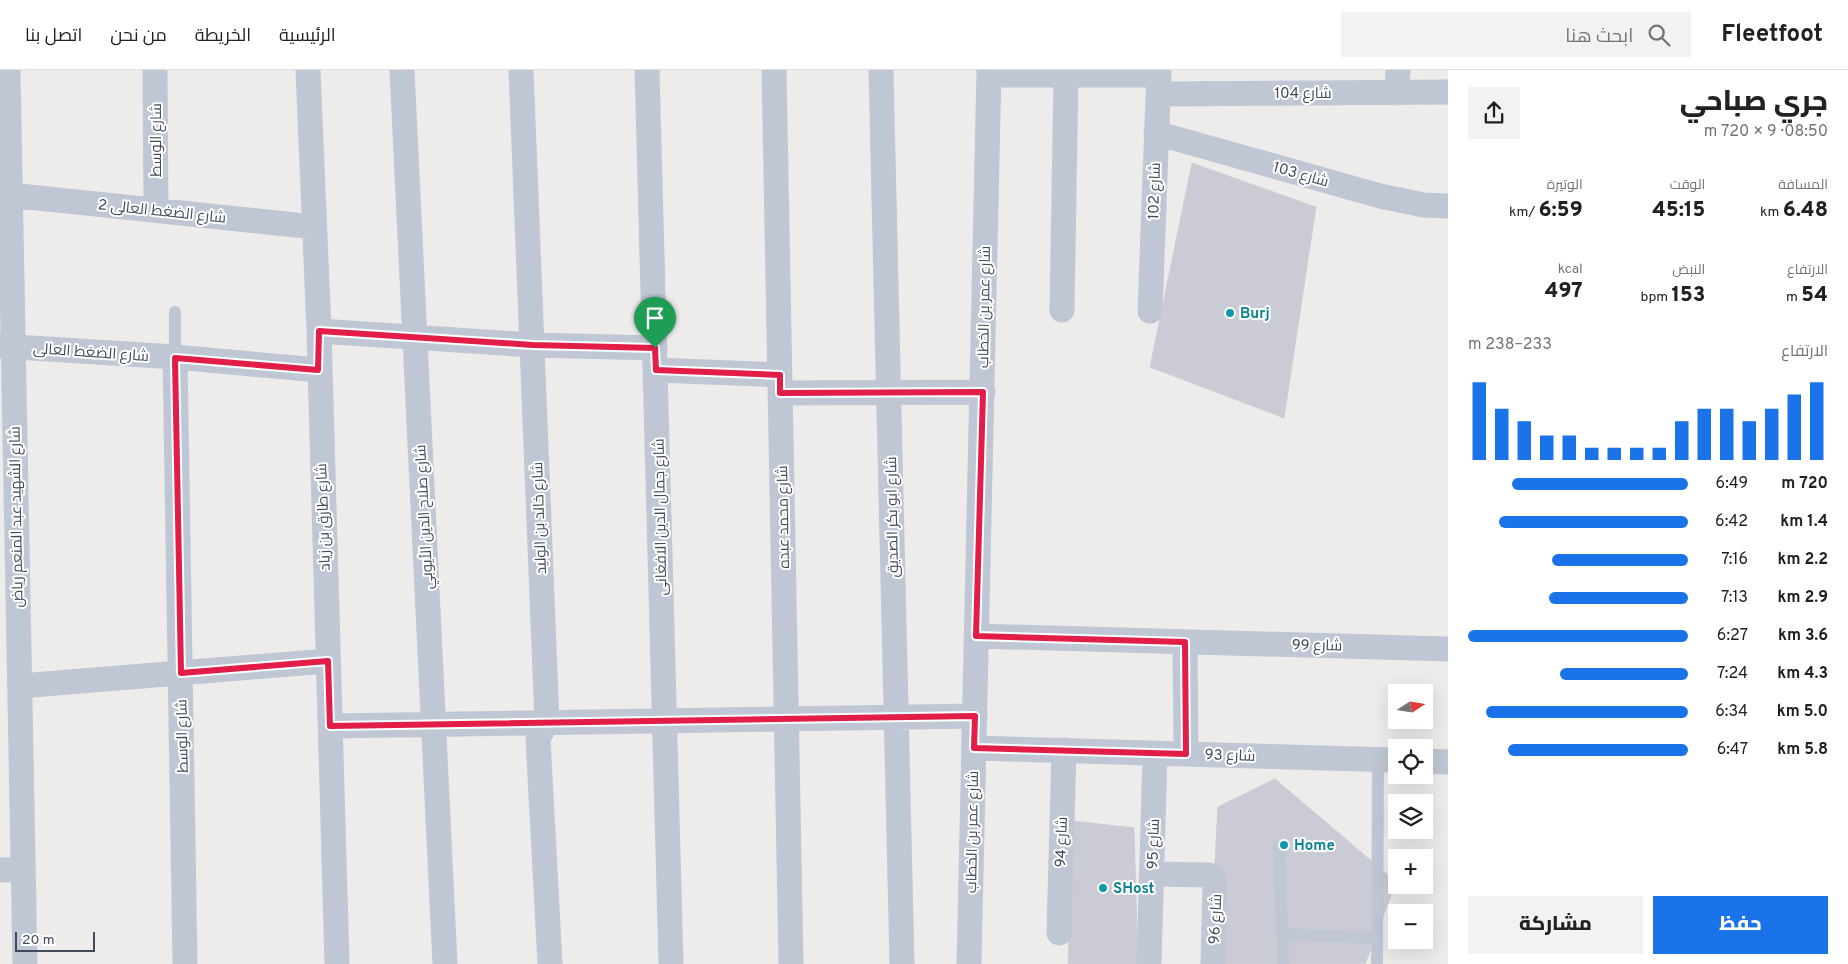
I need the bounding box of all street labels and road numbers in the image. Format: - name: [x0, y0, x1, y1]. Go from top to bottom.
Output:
- street label: شارع 104: [1274, 85, 1332, 104]
- street label: شارع الوسط: [148, 103, 167, 177]
- street label: شارع 103: [1271, 158, 1331, 192]
- street label: شارع 102: [1145, 162, 1166, 220]
- street label: شارع الضغط العالى 2: [97, 196, 227, 229]
- street label: شارع عمر بن الخطاب: [975, 246, 996, 368]
- street label: شارع الضغط العالى: [32, 340, 149, 367]
- street label: شارع الشهيد عبد المنعم رياض: [6, 426, 29, 608]
- street label: شارع جمال الدين الافغانى: [651, 438, 672, 596]
- street label: شارع صلاح الدين الأيوبي: [412, 444, 440, 590]
- street label: شارع ابو بكر الصديق: [883, 456, 904, 578]
- street label: شارع خالد بن الوليد: [529, 461, 552, 574]
- street label: شارع طارق بن زياد: [313, 463, 336, 571]
- street label: شارع محمد عبده: [774, 465, 795, 569]
- street label: شارع 99: [1292, 637, 1342, 656]
- street label: شارع الوسط: [173, 699, 194, 773]
- street label: شارع 93: [1204, 746, 1256, 767]
- street label: شارع عمر بن الخطاب: [963, 771, 984, 893]
- street label: شارع 94: [1052, 816, 1073, 868]
- street label: شارع 95: [1144, 818, 1165, 870]
- street label: شارع 96: [1206, 893, 1227, 945]

